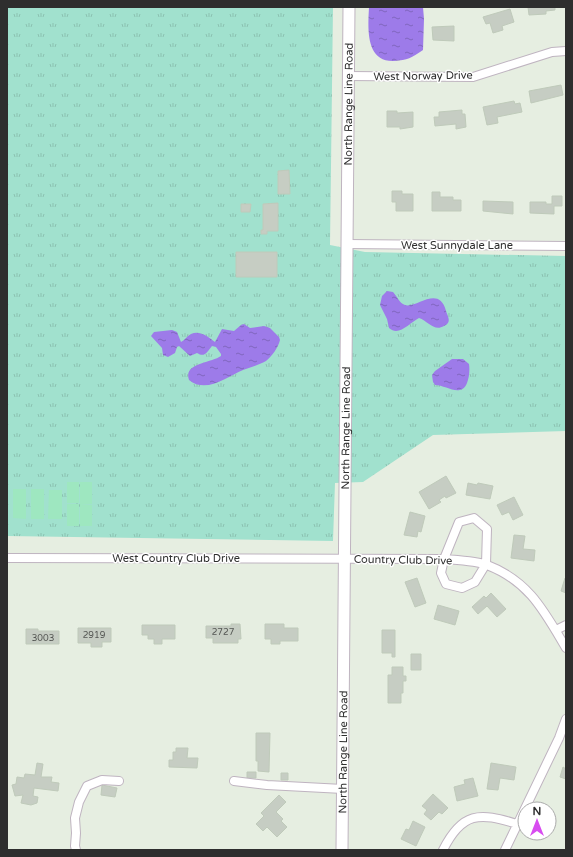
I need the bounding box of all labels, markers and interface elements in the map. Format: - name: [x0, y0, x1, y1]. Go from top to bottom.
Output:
- street label: North Range Line Road: [341, 43, 355, 165]
- street label: West Norway Drive: [373, 69, 473, 83]
- street label: West Sunnydale Lane: [401, 239, 513, 252]
- street label: North Range Line Road: [338, 367, 353, 489]
- street label: West Country Club Drive: [112, 552, 240, 565]
- street label: Country Club Drive: [354, 553, 452, 567]
- house number: 2727: [212, 627, 235, 638]
- house number: 2919: [83, 630, 106, 641]
- house number: 3003: [32, 633, 54, 644]
- street label: North Range Line Road: [336, 691, 350, 813]
- north arrow: [517, 801, 557, 841]
- text: N: [533, 805, 541, 818]

